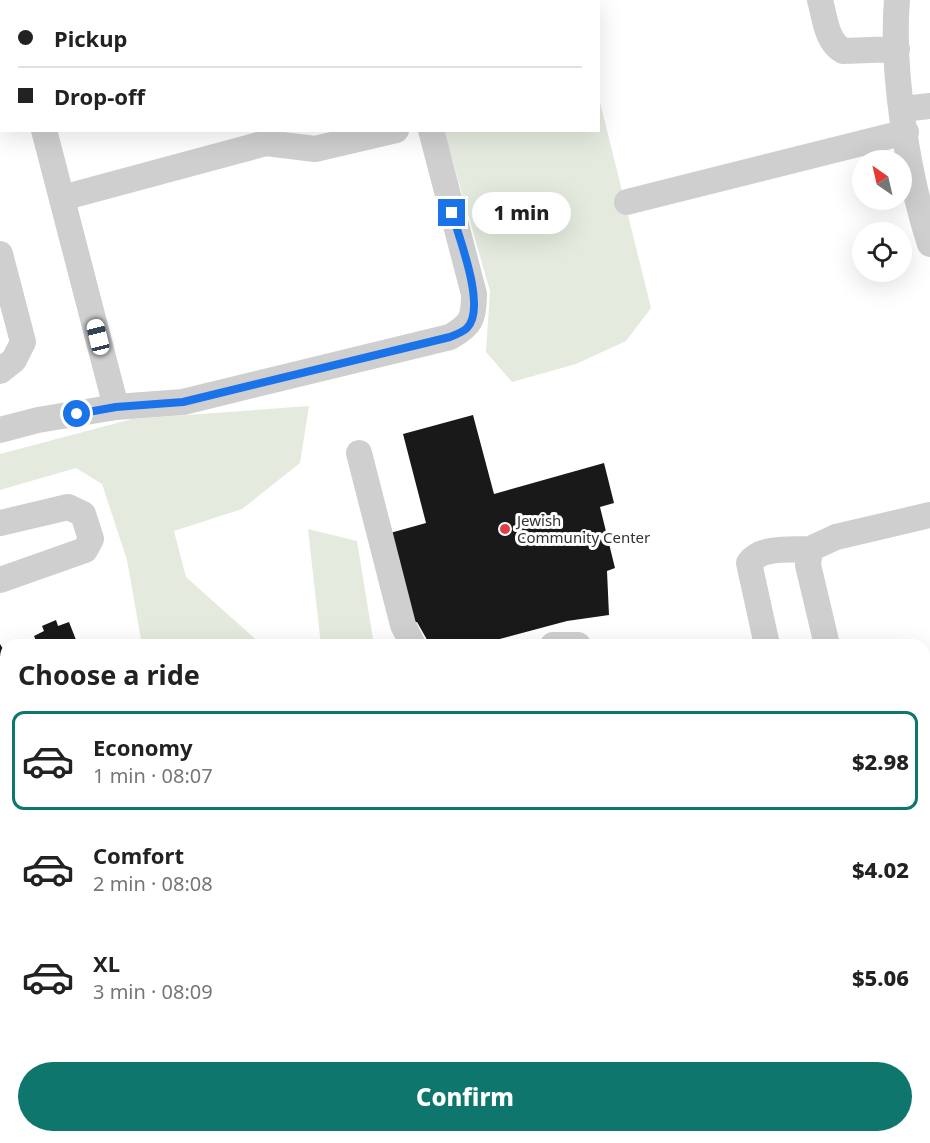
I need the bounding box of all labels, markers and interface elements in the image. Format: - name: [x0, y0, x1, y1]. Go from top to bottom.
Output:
- text: Pickup: [54, 23, 127, 53]
- text: Drop-off: [54, 81, 145, 111]
- north arrow: [852, 150, 912, 210]
- map controls: [852, 150, 912, 282]
- callout: 1 min: [473, 192, 572, 234]
- route end: [438, 199, 465, 226]
- text: 1 min: [494, 199, 549, 226]
- button: locate: [852, 222, 912, 282]
- car: [85, 317, 111, 357]
- route start: [63, 400, 90, 427]
- place label: Jewish Community Center: [515, 510, 650, 547]
- marker: Jewish Community Center: [498, 522, 512, 536]
- text: Choose a ride: [18, 656, 200, 693]
- text: Economy: [93, 732, 192, 762]
- icon: car: [21, 734, 75, 788]
- text: $2.98: [852, 746, 909, 776]
- text: 1 min · 08:07: [93, 762, 213, 789]
- text: Comfort: [93, 840, 184, 870]
- icon: car: [21, 842, 75, 896]
- text: $4.02: [852, 854, 909, 884]
- text: 2 min · 08:08: [93, 870, 213, 897]
- text: XL: [93, 948, 120, 978]
- icon: car: [21, 950, 75, 1004]
- text: $5.06: [852, 962, 909, 992]
- text: 3 min · 08:09: [93, 978, 213, 1005]
- button: Confirm: [18, 1062, 912, 1131]

